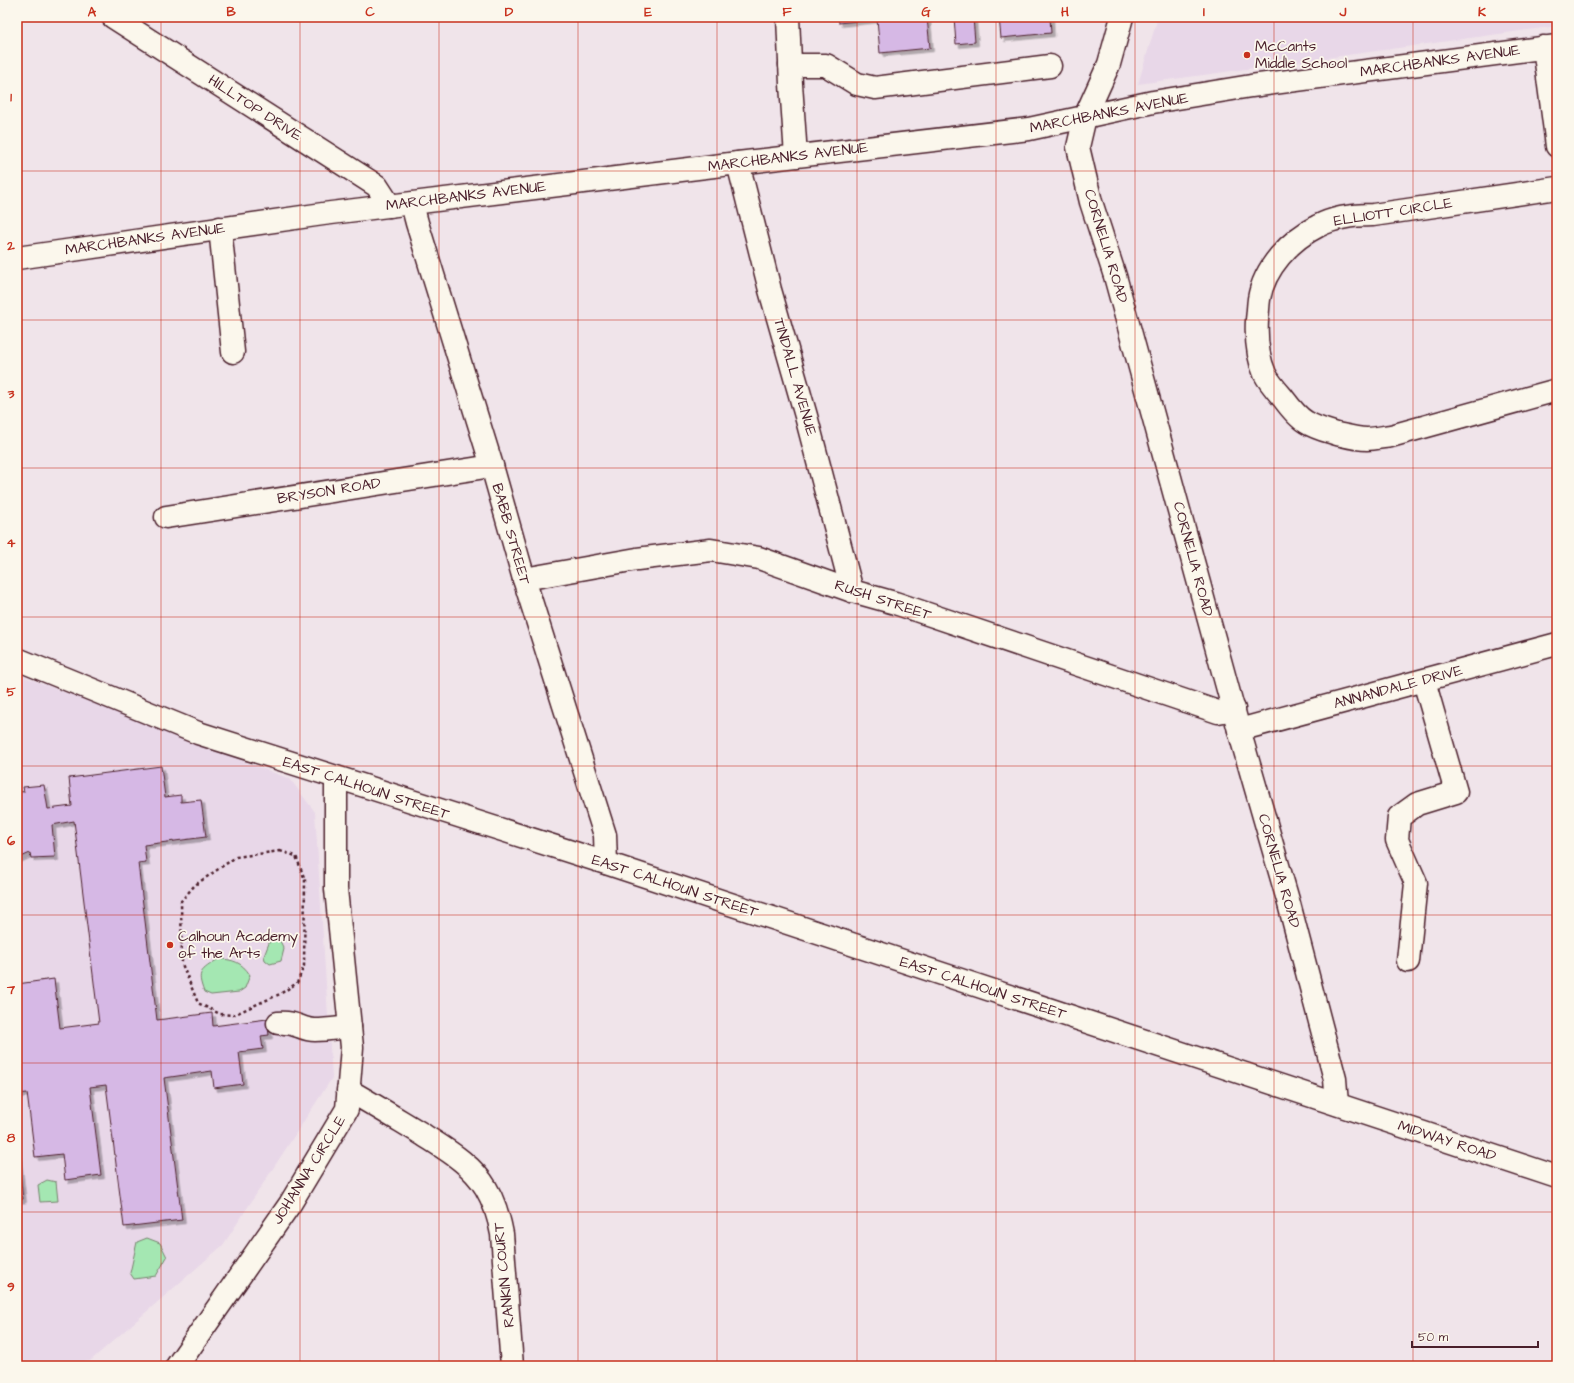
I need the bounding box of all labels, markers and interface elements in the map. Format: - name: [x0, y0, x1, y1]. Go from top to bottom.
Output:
- text: A: [88, 3, 97, 21]
- text: B: [226, 3, 236, 21]
- text: C: [365, 3, 375, 21]
- text: D: [505, 3, 514, 21]
- text: E: [644, 3, 652, 21]
- text: F: [782, 3, 792, 21]
- text: G: [921, 3, 931, 21]
- text: H: [1061, 3, 1069, 21]
- text: I: [1203, 3, 1205, 21]
- text: J: [1339, 3, 1347, 21]
- text: K: [1478, 3, 1486, 21]
- place label: McCants Middle School: [1255, 36, 1347, 74]
- street label: MARCHBANKS AVENUE: [1359, 39, 1521, 83]
- marker: McCants Middle School: [1242, 50, 1252, 60]
- street label: HILLTOP DRIVE: [204, 70, 306, 146]
- street label: MARCHBANKS AVENUE: [1028, 87, 1190, 139]
- text: 1: [10, 88, 12, 106]
- street label: MARCHBANKS AVENUE: [707, 137, 870, 177]
- street label: MARCHBANKS AVENUE: [385, 176, 548, 216]
- street label: CORNELIA ROAD: [1079, 187, 1133, 306]
- street label: ELLIOTT CIRCLE: [1332, 192, 1454, 232]
- street label: MARCHBANKS AVENUE: [64, 217, 226, 261]
- text: 2: [6, 237, 15, 255]
- street label: TINDALL AVENUE: [768, 316, 822, 439]
- text: 3: [7, 385, 15, 403]
- street label: BRYSON ROAD: [276, 472, 383, 510]
- street label: BABB STREET: [487, 481, 536, 588]
- street label: CORNELIA ROAD: [1168, 499, 1218, 619]
- text: 4: [7, 534, 16, 552]
- street label: RUSH STREET: [832, 574, 935, 626]
- street label: ANNANDALE DRIVE: [1331, 660, 1465, 714]
- text: 5: [6, 683, 16, 701]
- street label: EAST CALHOUN STREET: [280, 751, 453, 825]
- street label: CORNELIA ROAD: [1253, 811, 1305, 931]
- text: 6: [7, 832, 16, 850]
- street label: EAST CALHOUN STREET: [589, 849, 762, 923]
- place label: Calhoun Academy of the Arts: [178, 926, 298, 964]
- marker: Calhoun Academy of the Arts: [165, 940, 175, 950]
- street label: EAST CALHOUN STREET: [897, 951, 1070, 1025]
- text: 7: [6, 981, 16, 999]
- street label: JOHANNA CIRCLE: [267, 1112, 351, 1228]
- street label: MIDWAY ROAD: [1395, 1115, 1499, 1167]
- text: 8: [7, 1129, 16, 1147]
- street label: RANKIN COURT: [488, 1221, 520, 1329]
- text: 9: [7, 1278, 15, 1296]
- scale bar: [1412, 1323, 1538, 1349]
- text: 50 m: [1418, 1329, 1449, 1346]

